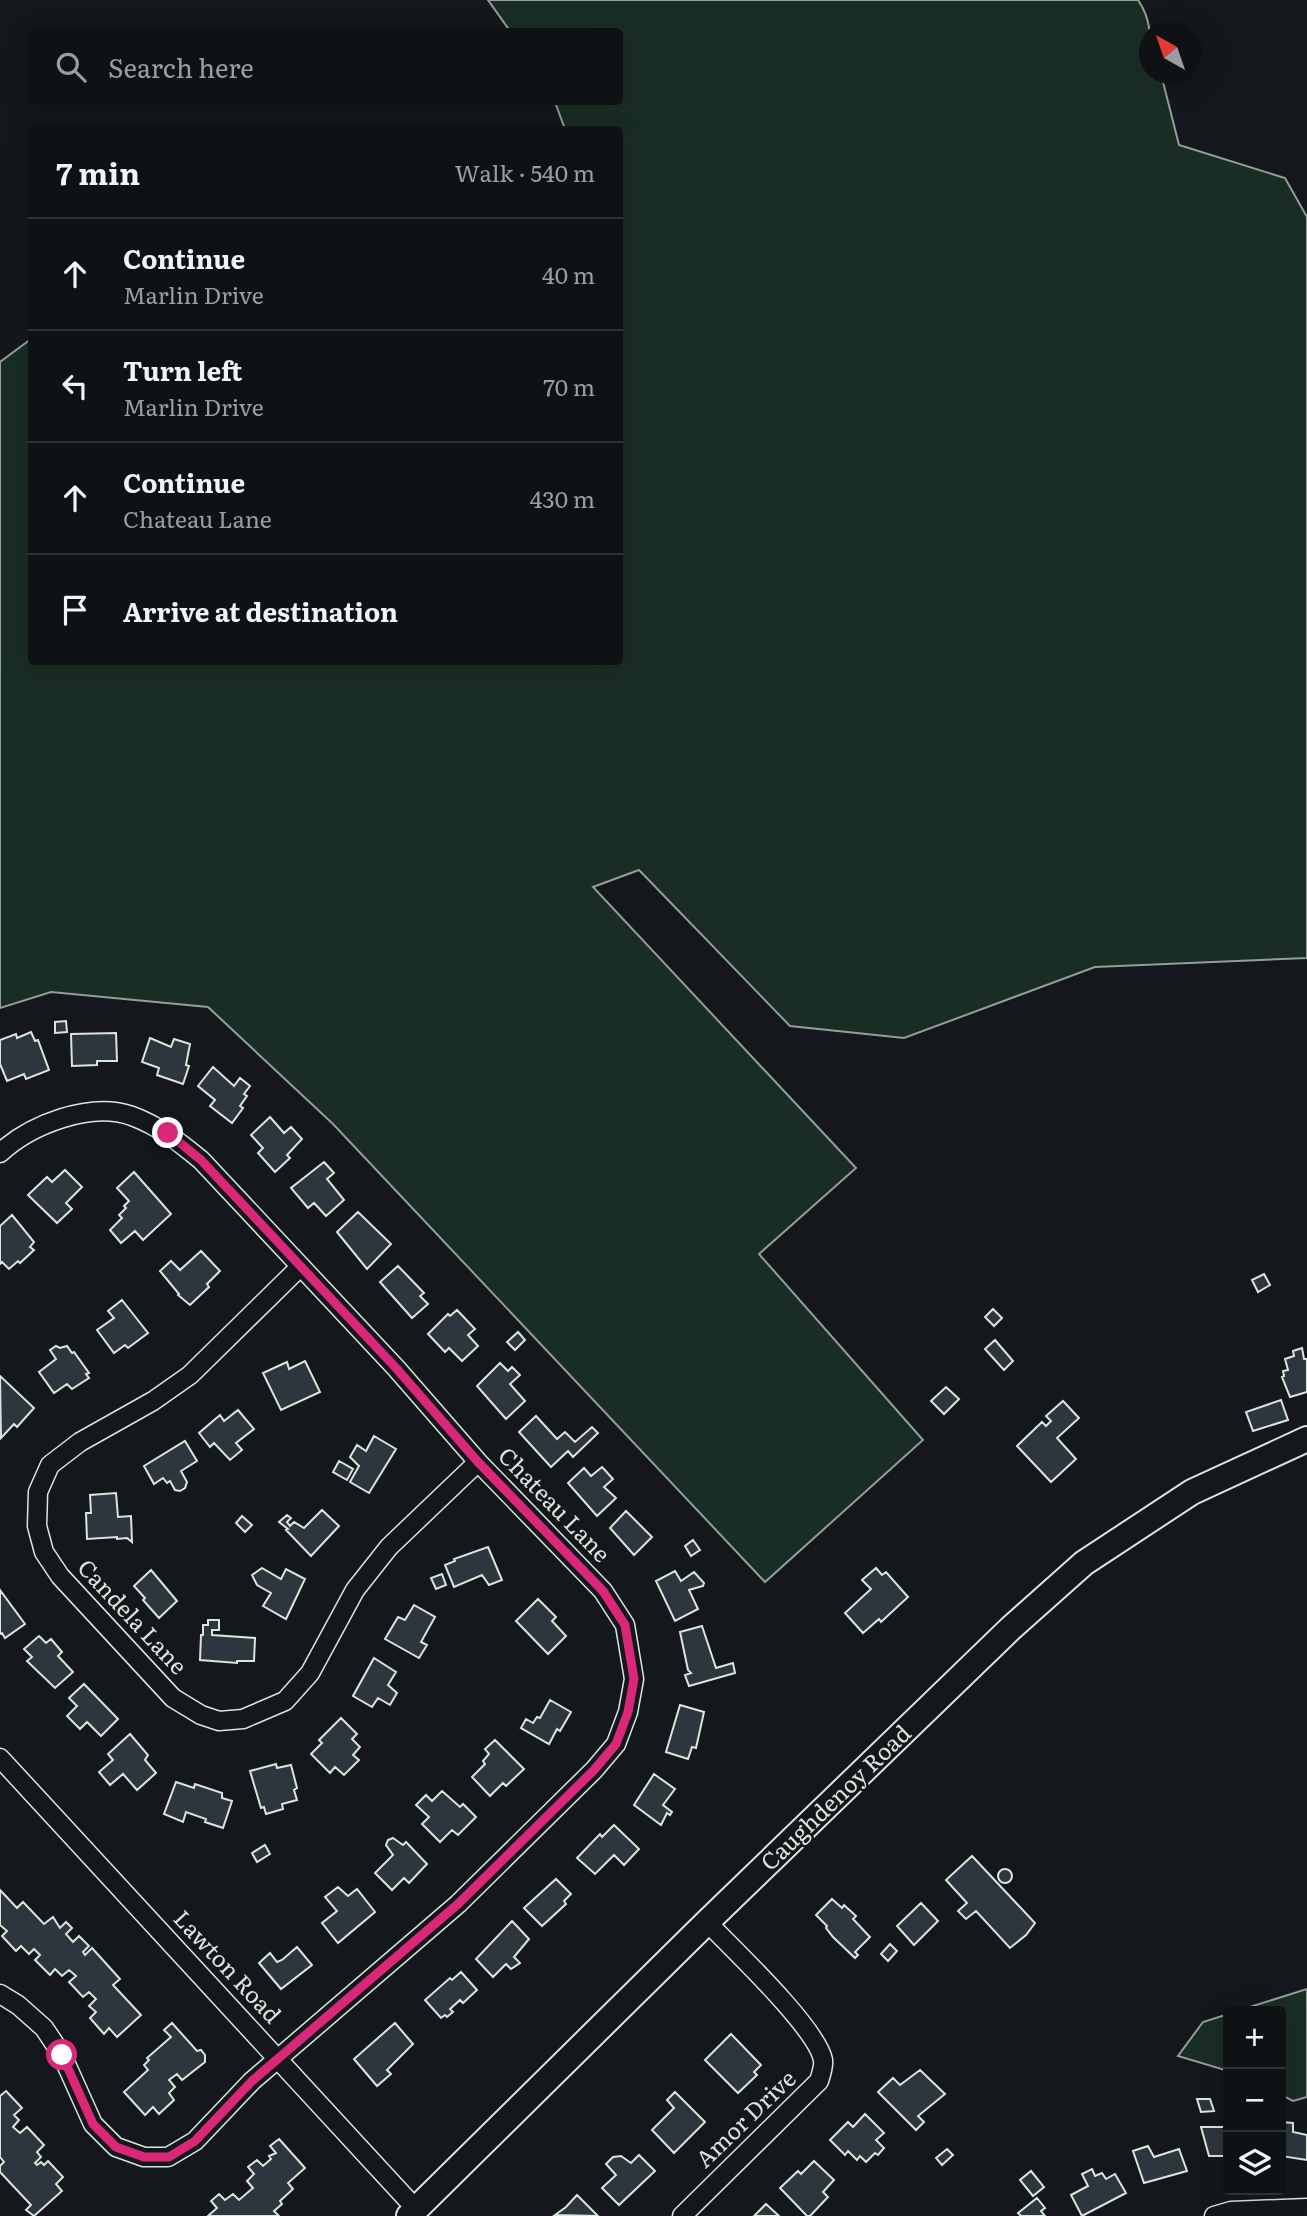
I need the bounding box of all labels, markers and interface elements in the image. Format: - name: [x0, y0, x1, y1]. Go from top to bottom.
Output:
- north arrow: [1139, 21, 1202, 84]
- search box: [28, 28, 623, 105]
- text: Search here: [108, 47, 254, 86]
- icon: search: [52, 48, 90, 86]
- text: 7 min: [56, 150, 140, 194]
- text: Walk · 540 m: [455, 155, 595, 189]
- text: Continue: [123, 238, 245, 277]
- icon: ahead: [56, 255, 94, 293]
- text: 40 m: [542, 257, 595, 291]
- text: Marlin Drive: [123, 277, 264, 311]
- text: Turn left: [123, 350, 242, 389]
- icon: left: [56, 367, 94, 405]
- text: 70 m: [543, 369, 595, 403]
- text: Marlin Drive: [123, 389, 264, 423]
- text: Continue: [123, 462, 245, 501]
- icon: ahead: [56, 479, 94, 517]
- text: 430 m: [530, 481, 595, 515]
- text: Chateau Lane: [123, 501, 272, 535]
- icon: arrive: [56, 591, 94, 629]
- text: Arrive at destination: [123, 591, 398, 630]
- route end: [152, 1117, 183, 1148]
- street label: Chateau Lane: [492, 1438, 619, 1569]
- street label: Candela Lane: [71, 1550, 196, 1681]
- street label: Caughdenoy Road: [752, 1716, 917, 1877]
- street label: Lawton Road: [167, 1901, 290, 2030]
- map controls: [1223, 2006, 1286, 2195]
- button: +: [1223, 2006, 1286, 2069]
- route start: [46, 2039, 77, 2070]
- street label: Amor Drive: [687, 2061, 802, 2174]
- button: −: [1223, 2069, 1286, 2132]
- button: layers: [1223, 2132, 1286, 2195]

